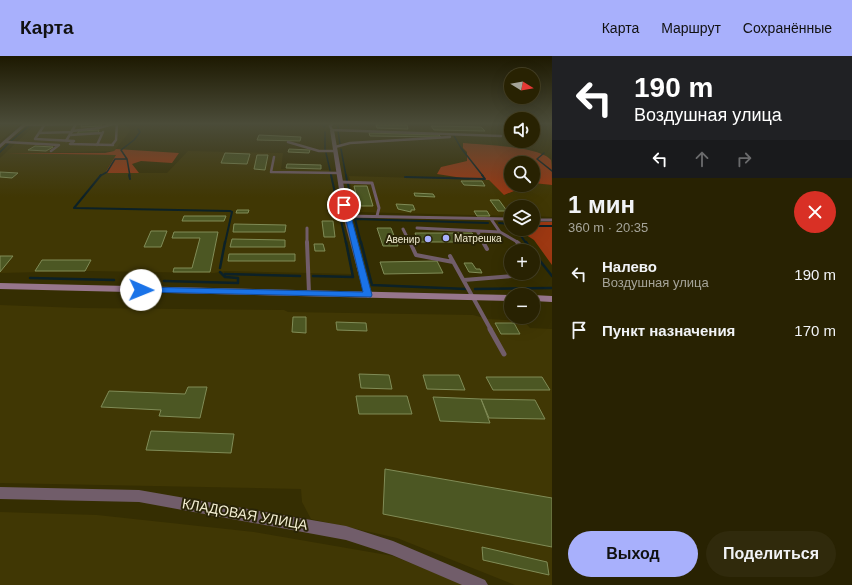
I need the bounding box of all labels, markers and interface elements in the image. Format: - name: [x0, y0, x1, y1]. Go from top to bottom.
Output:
- text: Карта: [20, 17, 74, 38]
- text: Карта: [602, 20, 639, 36]
- text: Маршрут: [661, 20, 721, 36]
- text: Сохранённые: [743, 20, 832, 36]
- north arrow: [504, 68, 540, 104]
- map controls: [504, 68, 540, 324]
- icon: left: [568, 72, 620, 124]
- text: 190 m: [634, 72, 713, 103]
- text: Воздушная улица: [634, 105, 782, 125]
- button: sound: [504, 112, 540, 148]
- icon: left: [649, 148, 671, 170]
- icon: ahead: [691, 148, 713, 170]
- icon: right: [733, 148, 755, 170]
- button: search: [504, 156, 540, 192]
- pin: [327, 188, 361, 222]
- text: 1 мин: [568, 191, 635, 218]
- button: close: [794, 191, 836, 233]
- icon: arrive: [333, 194, 355, 216]
- button: layers: [504, 200, 540, 236]
- text: 360 m · 20:35: [568, 220, 648, 235]
- marker: Матрешка: [441, 233, 451, 243]
- place label: Матрешка: [454, 233, 502, 244]
- place label: Авенир: [386, 234, 420, 245]
- marker: Авенир: [423, 234, 433, 244]
- button: +: [504, 244, 540, 280]
- text: Налево: [602, 258, 657, 275]
- icon: left: [568, 263, 590, 285]
- text: 190 m: [794, 266, 836, 283]
- position arrow: [120, 269, 162, 311]
- text: Воздушная улица: [602, 275, 709, 290]
- button: −: [504, 288, 540, 324]
- icon: arrive: [568, 319, 590, 341]
- text: Пункт назначения: [602, 322, 735, 339]
- text: 170 m: [794, 322, 836, 339]
- street label: КЛАДОВАЯ УЛИЦА: [181, 495, 310, 533]
- button: Выход: [568, 531, 698, 577]
- button: Поделиться: [706, 531, 836, 577]

